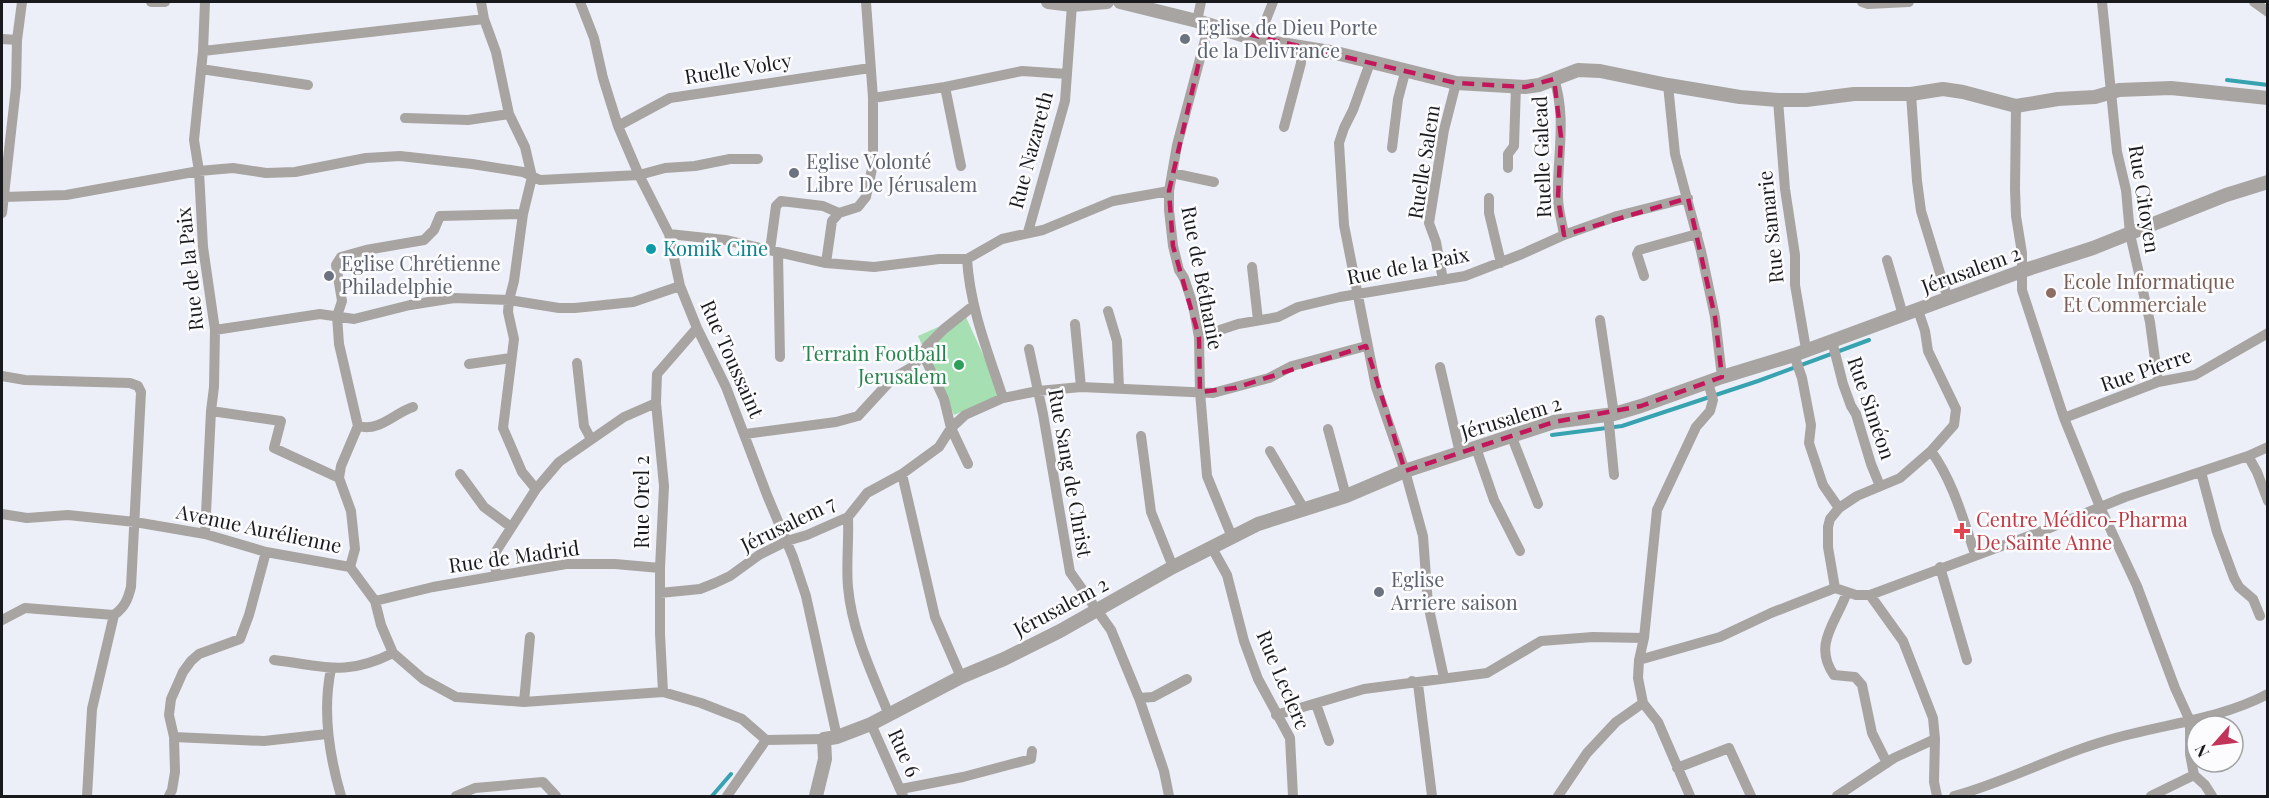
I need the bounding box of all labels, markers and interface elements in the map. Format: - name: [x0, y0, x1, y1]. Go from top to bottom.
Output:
- place label: Eglise de Dieu Porte de la Delivrance: [1197, 13, 1378, 63]
- marker: Eglise de Dieu Porte de la Delivrance: [1178, 32, 1192, 46]
- street label: Ruelle Volcy: [682, 46, 793, 89]
- street label: Rue Nazareth: [1001, 88, 1058, 211]
- street label: Ruelle Galead: [1525, 95, 1556, 219]
- street label: Ruelle Salem: [1400, 103, 1445, 221]
- street label: Rue Citoyen: [2124, 143, 2167, 255]
- place label: Eglise Volonté Libre De Jérusalem: [806, 147, 977, 197]
- marker: Eglise Volonté Libre De Jérusalem: [787, 166, 801, 180]
- street label: Rue Samarie: [1750, 170, 1789, 285]
- street label: Rue de Béthanie: [1176, 204, 1231, 352]
- street label: Rue de la Paix: [169, 205, 208, 332]
- place label: Komik Cine: [663, 234, 768, 261]
- street label: Jérusalem 2: [1916, 238, 2024, 299]
- street label: Rue de la Paix: [1344, 239, 1472, 290]
- marker: Komik Cine: [644, 242, 658, 256]
- place label: Eglise Chrétienne Philadelphie: [341, 249, 501, 299]
- place label: Ecole Informatique Et Commerciale: [2063, 267, 2235, 317]
- marker: Eglise Chrétienne Philadelphie: [322, 269, 336, 283]
- marker: Ecole Informatique Et Commerciale: [2044, 286, 2058, 300]
- street label: Rue Toussaint: [695, 295, 772, 422]
- place label: Terrain Football Jerusalem: [802, 339, 947, 389]
- street label: Rue Pierre: [2096, 340, 2195, 397]
- street label: Rue Siméon: [1842, 352, 1903, 463]
- marker: Terrain Football Jerusalem: [952, 358, 966, 372]
- street label: Rue Sang de Christ: [1043, 386, 1100, 560]
- street label: Jérusalem 2: [1456, 389, 1564, 445]
- street label: Rue Orel 2: [627, 455, 654, 549]
- street label: Jérusalem 7: [735, 488, 839, 558]
- street label: Avenue Aurélienne: [173, 497, 344, 558]
- place label: Centre Médico-Pharma De Sainte Anne: [1976, 505, 2188, 555]
- marker: Centre Médico-Pharma De Sainte Anne: [1953, 522, 1971, 540]
- street label: Rue de Madrid: [447, 533, 581, 578]
- place label: Eglise Arriere saison: [1390, 565, 1518, 615]
- street label: Jérusalem 2: [1007, 569, 1112, 642]
- marker: Eglise Arriere saison: [1372, 585, 1386, 599]
- street label: Rue Leclerc: [1251, 626, 1317, 733]
- north arrow: [2185, 714, 2245, 774]
- street label: Rue 6: [883, 724, 928, 781]
- text: N: [2189, 741, 2213, 761]

